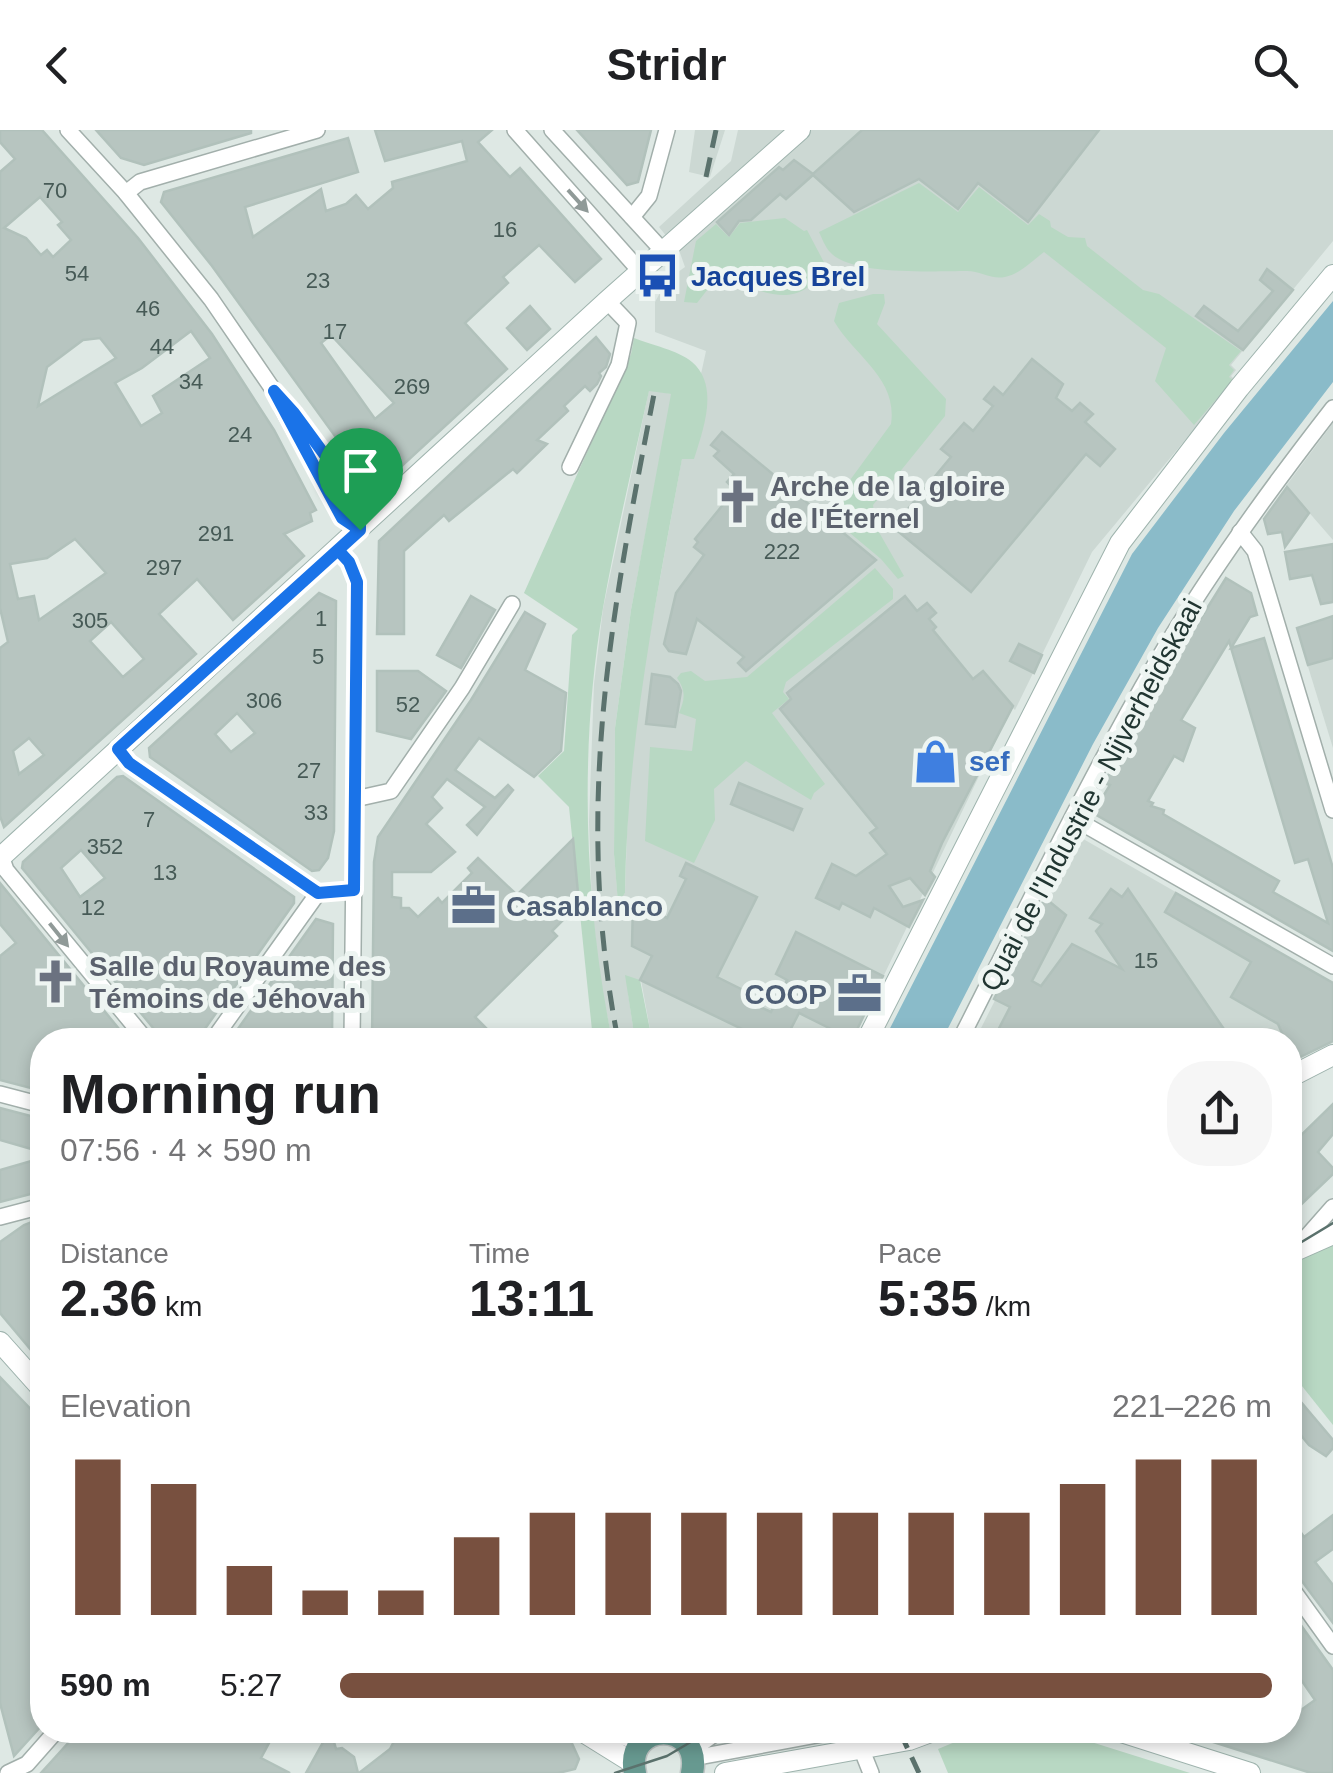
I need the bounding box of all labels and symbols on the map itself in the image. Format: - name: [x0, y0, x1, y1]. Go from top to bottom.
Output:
- house number: 70: [43, 178, 67, 203]
- one-way arrow: [566, 188, 588, 213]
- house number: 16: [493, 217, 517, 242]
- bus stop icon: Jacques Brel: [634, 252, 682, 300]
- house number: 54: [65, 261, 89, 286]
- place label: Jacques Brel: [691, 261, 865, 292]
- house number: 23: [306, 268, 330, 293]
- house number: 46: [136, 296, 160, 321]
- house number: 17: [323, 319, 347, 344]
- house number: 44: [150, 334, 174, 359]
- house number: 34: [179, 369, 203, 394]
- house number: 269: [394, 374, 430, 399]
- house number: 24: [228, 422, 252, 447]
- pin: [318, 428, 403, 531]
- place label: Arche de la gloire de l'Éternel: [770, 471, 1005, 534]
- church icon: Arche de la gloire de l'Éternel: [713, 478, 761, 526]
- house number: 291: [198, 521, 234, 546]
- house number: 222: [764, 539, 800, 564]
- house number: 297: [146, 555, 182, 580]
- street label: Quai de l'Industrie - Nijverheidskaai: [974, 594, 1208, 996]
- house number: 1: [315, 606, 327, 631]
- house number: 305: [72, 608, 108, 633]
- house number: 5: [312, 644, 324, 669]
- house number: 306: [246, 688, 282, 713]
- house number: 52: [396, 692, 420, 717]
- shop icon: sef: [912, 737, 960, 785]
- place label: sef: [969, 746, 1010, 777]
- house number: 27: [297, 758, 321, 783]
- house number: 33: [304, 800, 328, 825]
- house number: 7: [143, 807, 155, 832]
- house number: 352: [87, 834, 123, 859]
- house number: 13: [153, 860, 177, 885]
- office icon: Casablanco: [449, 882, 497, 930]
- place label: Casablanco: [506, 891, 663, 922]
- house number: 12: [81, 895, 105, 920]
- one-way arrow: [48, 922, 69, 947]
- house number: 15: [1134, 948, 1158, 973]
- place label: Salle du Royaume des Témoins de Jéhovah: [89, 951, 386, 1014]
- church icon: Salle du Royaume des Témoins de Jéhovah: [32, 958, 80, 1006]
- office icon: COOP: [836, 970, 884, 1018]
- place label: COOP: [745, 979, 827, 1010]

